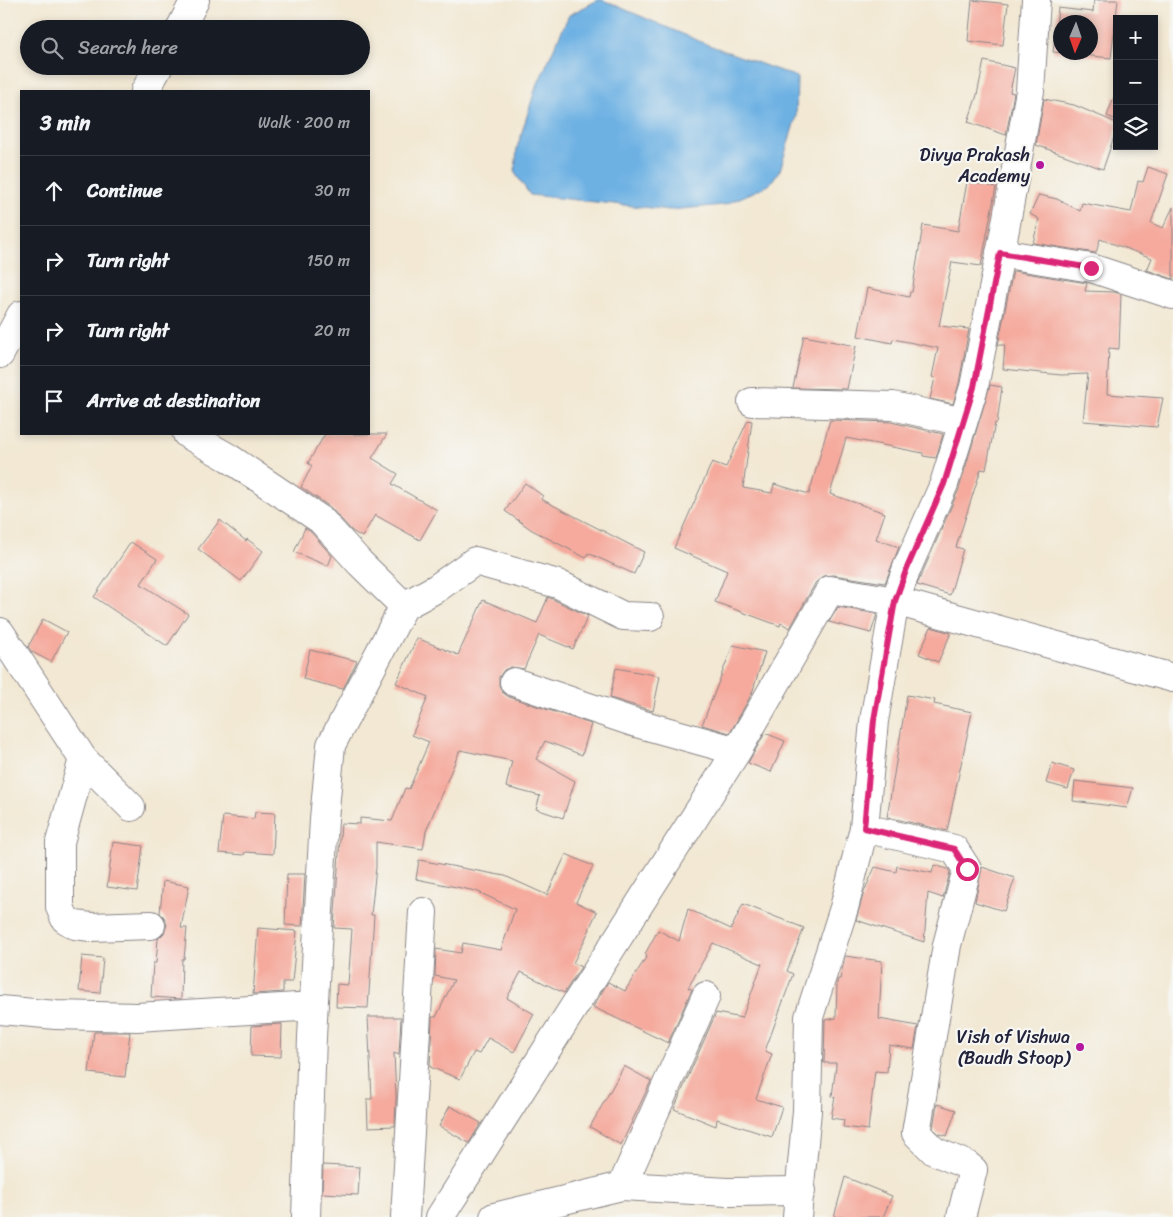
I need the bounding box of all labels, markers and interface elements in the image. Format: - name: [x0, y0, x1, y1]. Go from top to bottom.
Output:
- north arrow: [1053, 15, 1098, 60]
- map controls: [1113, 15, 1158, 150]
- button: +: [1113, 15, 1158, 60]
- search box: [20, 20, 370, 75]
- text: Search here: [78, 31, 178, 64]
- icon: search: [38, 34, 66, 62]
- button: −: [1113, 60, 1158, 105]
- text: 3 min: [40, 104, 90, 142]
- button: layers: [1113, 105, 1158, 150]
- text: Walk · 200 m: [258, 108, 350, 137]
- place label: Divya Prakash Academy: [920, 139, 1031, 192]
- marker: Divya Prakash Academy: [1034, 159, 1046, 171]
- text: Continue: [87, 174, 163, 207]
- text: 30 m: [315, 176, 350, 205]
- icon: ahead: [40, 177, 68, 205]
- text: Turn right: [87, 244, 169, 277]
- text: 150 m: [307, 246, 350, 275]
- icon: right: [40, 247, 68, 275]
- route end: [1080, 257, 1103, 280]
- text: Turn right: [87, 314, 169, 347]
- text: 20 m: [314, 316, 350, 345]
- icon: right: [40, 317, 68, 345]
- text: Arrive at destination: [87, 384, 260, 417]
- icon: arrive: [40, 387, 68, 415]
- route start: [956, 858, 979, 881]
- place label: Vish of Vishwa (Baudh Stoop): [957, 1021, 1072, 1074]
- marker: Vish of Vishwa (Baudh Stoop): [1074, 1041, 1086, 1053]

